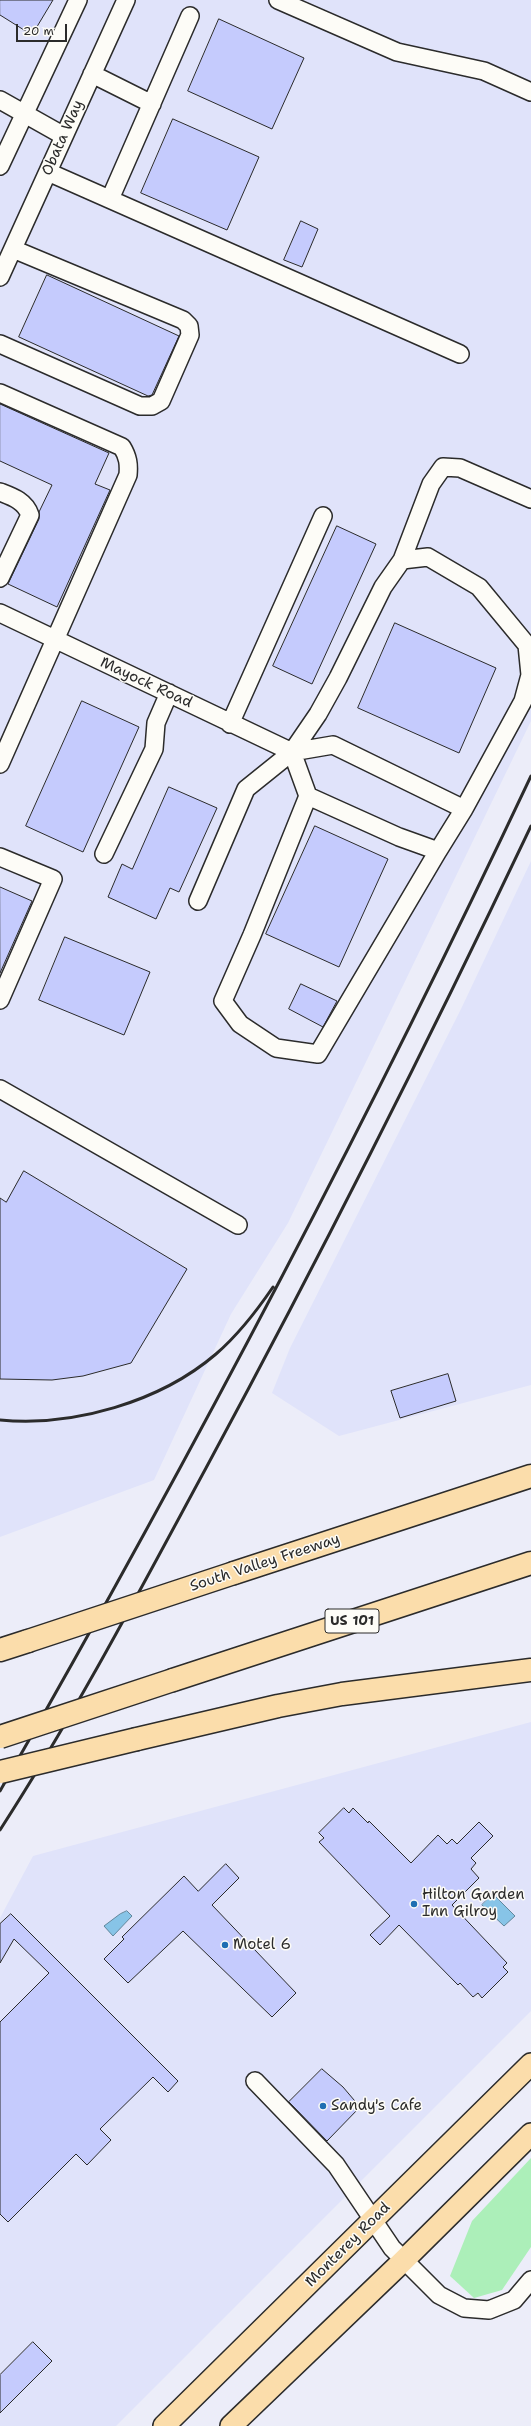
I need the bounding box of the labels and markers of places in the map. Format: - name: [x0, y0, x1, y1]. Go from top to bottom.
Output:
- place label: Hilton Garden Inn Gilroy: [422, 1886, 525, 1921]
- marker: Hilton Garden Inn Gilroy: [409, 1899, 419, 1909]
- place label: Motel 6: [233, 1936, 291, 1954]
- marker: Motel 6: [220, 1940, 230, 1950]
- place label: Sandy's Cafe: [331, 2097, 422, 2115]
- marker: Sandy's Cafe: [318, 2101, 328, 2111]

